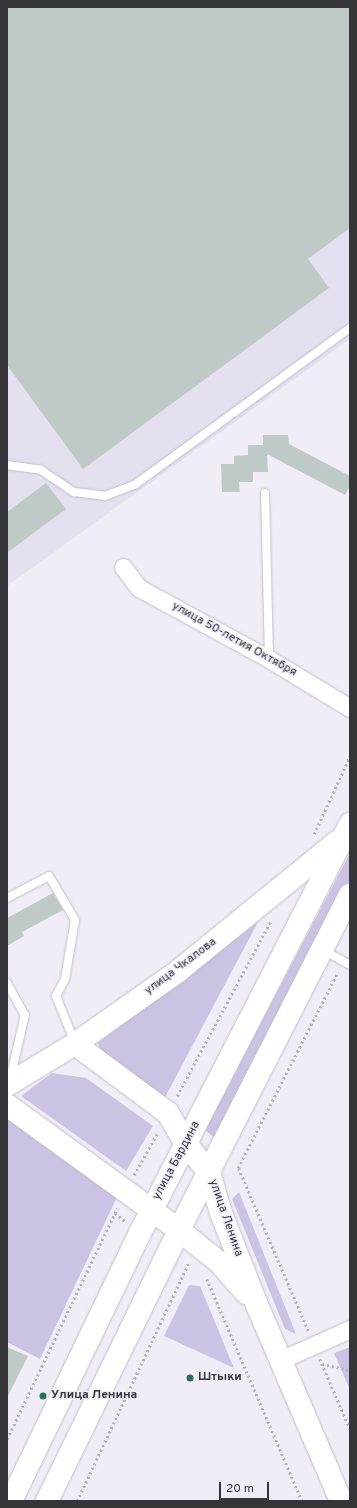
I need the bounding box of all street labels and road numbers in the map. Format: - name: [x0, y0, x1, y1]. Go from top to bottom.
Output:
- street label: улица 50-летия Октября: [169, 600, 299, 680]
- street label: улица Чкалова: [142, 935, 220, 999]
- street label: улица Бардина: [150, 1119, 204, 1203]
- street label: улица Ленина: [205, 1177, 245, 1259]

